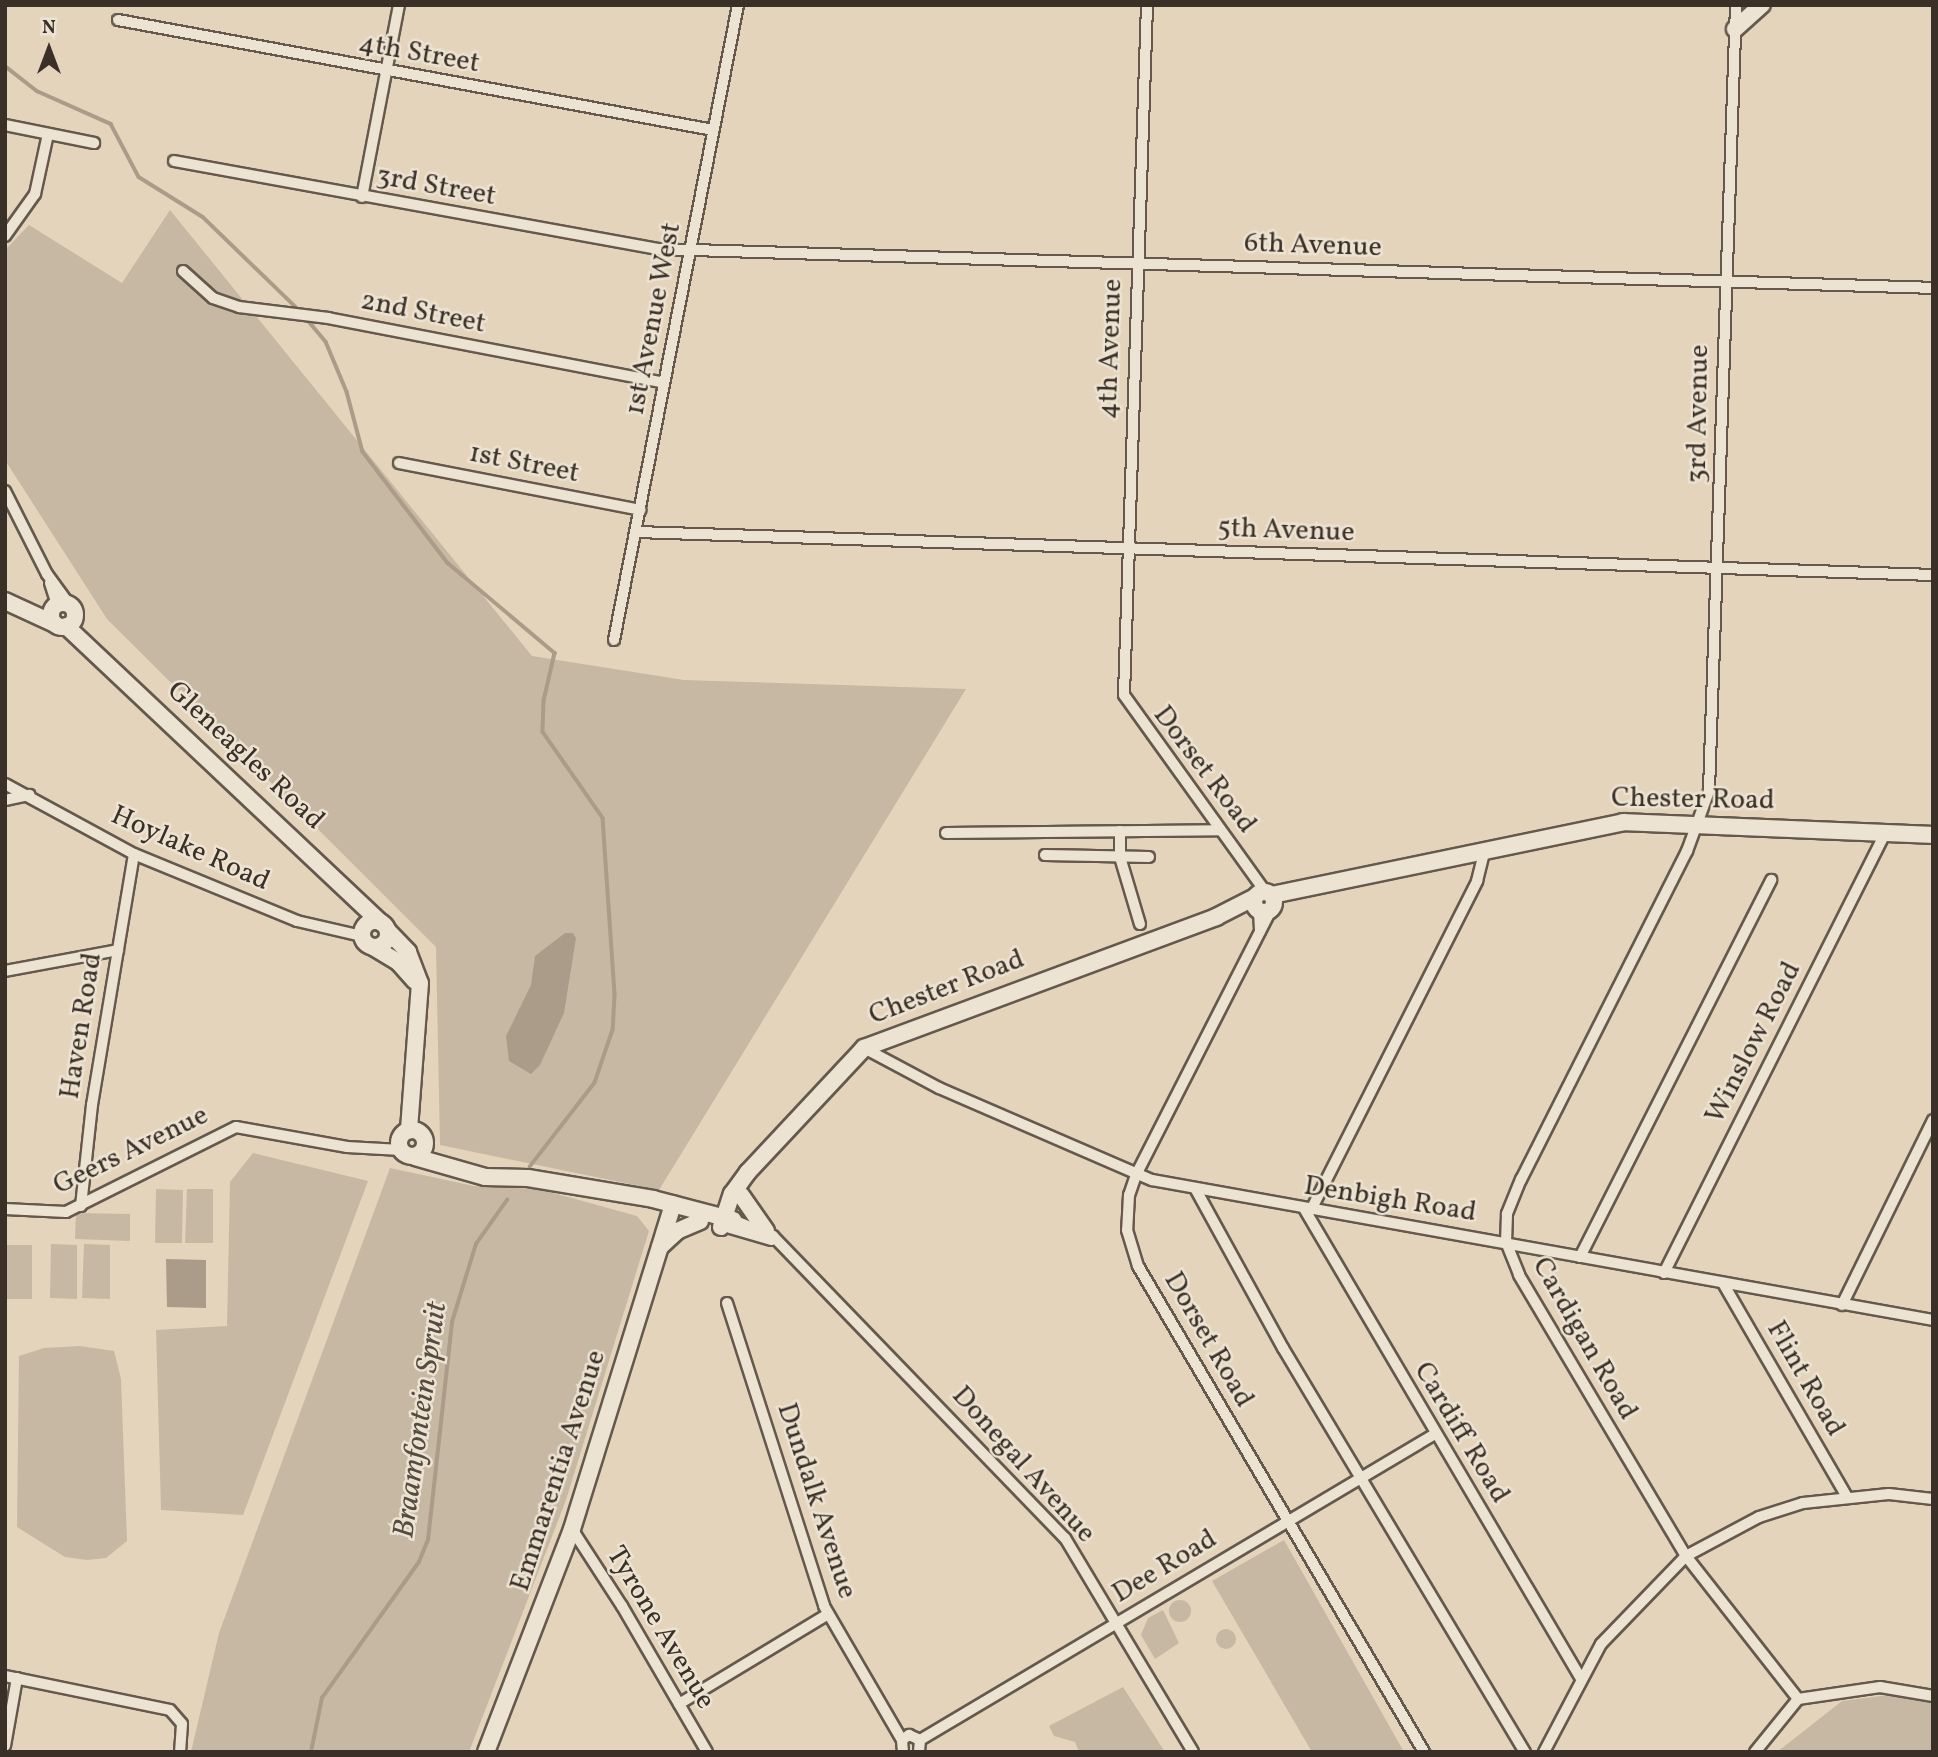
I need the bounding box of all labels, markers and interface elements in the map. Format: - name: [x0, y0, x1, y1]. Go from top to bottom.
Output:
- north arrow: [14, 14, 84, 84]
- text: N: [42, 15, 56, 41]
- street label: 4th Street: [356, 27, 482, 81]
- street label: 3rd Street: [374, 160, 498, 214]
- street label: 1st Avenue West: [619, 219, 689, 419]
- street label: 6th Avenue: [1244, 227, 1382, 265]
- street label: 4th Avenue: [1092, 278, 1130, 420]
- street label: 2nd Street: [358, 284, 488, 342]
- street label: 3rd Avenue: [1681, 344, 1717, 484]
- street label: 1st Street: [466, 437, 582, 491]
- street label: 5th Avenue: [1217, 512, 1355, 550]
- street label: Gleneagles Road: [159, 675, 331, 837]
- street label: Dorset Road: [1145, 700, 1263, 840]
- street label: Chester Road: [1611, 782, 1775, 818]
- street label: Hoylake Road: [105, 799, 275, 899]
- street label: Chester Road: [865, 943, 1029, 1033]
- street label: Haven Road: [54, 951, 110, 1101]
- street label: Winslow Road: [1699, 956, 1809, 1130]
- street label: Geers Avenue: [48, 1099, 214, 1203]
- street label: Denbigh Road: [1301, 1170, 1479, 1230]
- street label: Cardigan Road: [1524, 1252, 1644, 1426]
- street label: Dorset Road: [1156, 1266, 1260, 1414]
- water label: Braamfontein Spruit: [387, 1300, 455, 1540]
- street label: Flint Road: [1758, 1315, 1852, 1443]
- street label: Emmarentia Avenue: [504, 1346, 614, 1596]
- street label: Cardiff Road: [1407, 1358, 1515, 1508]
- street label: Donegal Avenue: [944, 1380, 1102, 1550]
- street label: Dundalk Avenue: [769, 1399, 863, 1603]
- street label: Dee Road: [1107, 1523, 1223, 1611]
- street label: Tyrone Avenue: [598, 1541, 722, 1715]

